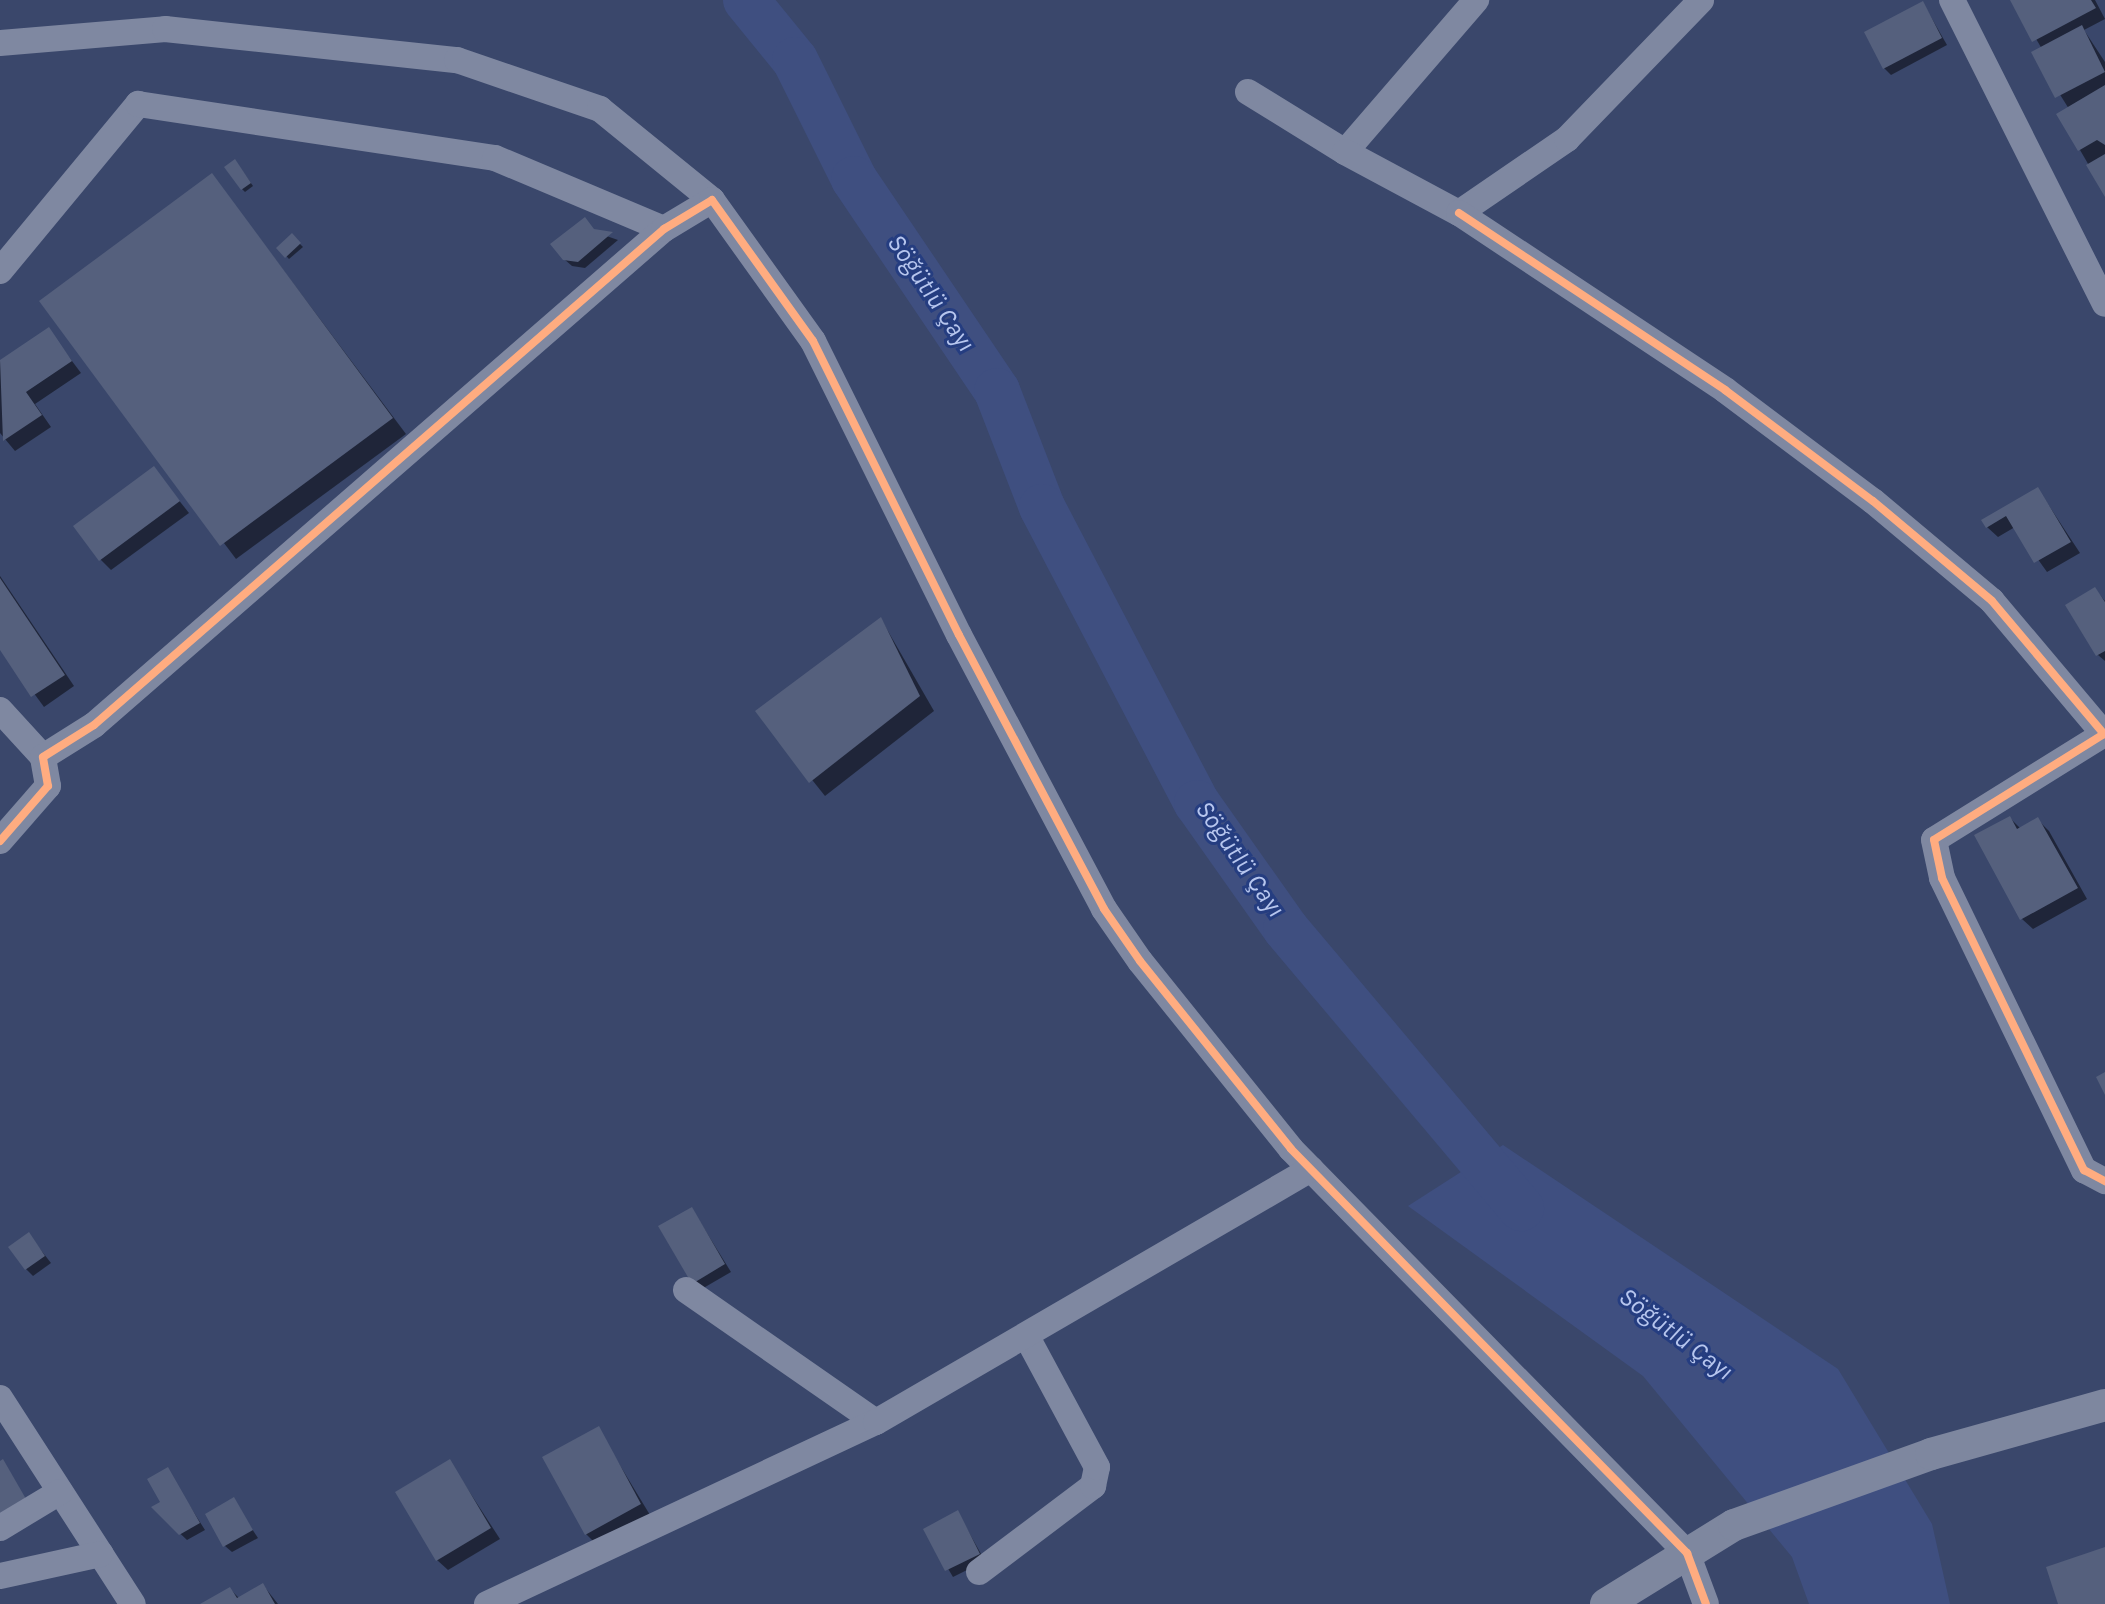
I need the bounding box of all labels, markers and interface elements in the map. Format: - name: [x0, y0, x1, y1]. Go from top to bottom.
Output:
- water label: Söğütlü Çayı: [880, 228, 982, 358]
- water label: Söğütlü Çayı: [1188, 795, 1292, 923]
- water label: Söğütlü Çayı: [1613, 1281, 1739, 1387]

